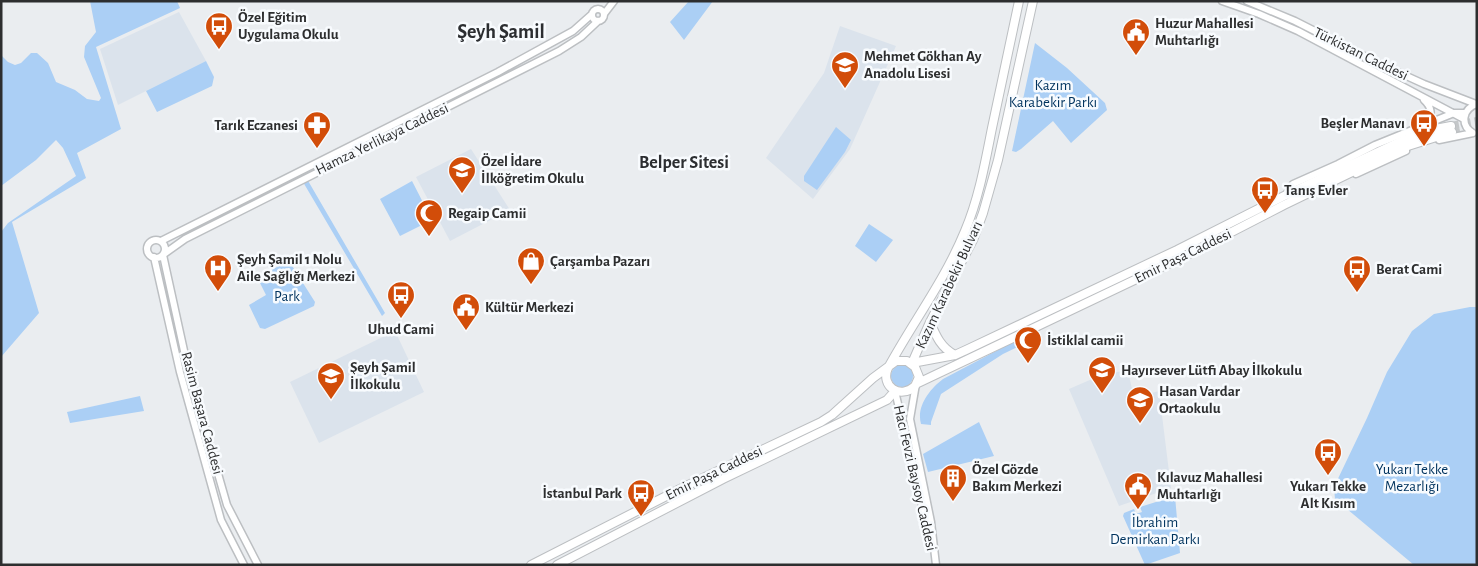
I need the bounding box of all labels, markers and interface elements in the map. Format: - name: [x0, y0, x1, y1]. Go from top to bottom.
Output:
- place label: Özel Eğitim Uygulama Okulu: [238, 9, 339, 42]
- bus stop icon: Özel Eğitim Uygulama Okulu: [204, 11, 234, 50]
- place label: Huzur Mahallesi Muhtarlığı: [1155, 16, 1254, 48]
- public building icon: Huzur Mahallesi Muhtarlığı: [1121, 17, 1151, 56]
- district label: Şeyh Şamil: [457, 22, 545, 42]
- street label: Türkistan Caddesi: [1312, 25, 1410, 83]
- place label: Mehmet Gökhan Ay Anadolu Lisesi: [864, 49, 982, 81]
- school or university icon: Mehmet Gökhan Ay Anadolu Lisesi: [830, 50, 860, 89]
- park label: Kazım Karabekir Parkı: [1009, 78, 1097, 110]
- street label: Hamza Yerlikaya Caddesi: [313, 100, 451, 178]
- bus stop icon: Beşler Manavı: [1409, 108, 1439, 147]
- pharmacy icon: Tarık Eczanesi: [302, 110, 332, 149]
- place label: Beşler Manavı: [1320, 116, 1405, 131]
- place label: Tarık Eczanesi: [214, 118, 298, 133]
- place label: Özel İdare İlköğretim Okulu: [481, 153, 584, 186]
- district label: Belper Sitesi: [639, 154, 729, 172]
- school or university icon: Özel İdare İlköğretim Okulu: [447, 155, 477, 194]
- bus stop icon: Tanış Evler: [1250, 175, 1280, 214]
- place label: Tanış Evler: [1284, 183, 1349, 198]
- mosque icon: Regaip Camii: [414, 198, 444, 237]
- place label: Regaip Camii: [448, 206, 527, 221]
- street label: Kazım Karabekir Bulvarı: [913, 219, 985, 351]
- street label: Emir Paşa Caddesi: [1132, 226, 1234, 286]
- shop icon: Çarşamba Pazarı: [516, 246, 546, 285]
- place label: Şeyh Şamil 1 Nolu Aile Sağlığı Merkezi: [237, 252, 355, 284]
- hospital icon: Şeyh Şamil 1 Nolu Aile Sağlığı Merkezi: [203, 253, 233, 292]
- place label: Çarşamba Pazarı: [550, 254, 650, 269]
- bus stop icon: Berat Cami: [1342, 254, 1372, 293]
- place label: Berat Cami: [1376, 262, 1442, 277]
- bus stop icon: Uhud Cami: [386, 280, 416, 319]
- park label: Park: [274, 289, 300, 304]
- public building icon: Kültür Merkezi: [451, 292, 481, 331]
- place label: Kültür Merkezi: [485, 300, 574, 315]
- place label: Uhud Cami: [368, 322, 434, 337]
- mosque icon: İstiklal camii: [1013, 325, 1043, 364]
- place label: İstiklal camii: [1047, 332, 1124, 348]
- street label: Rasim Başara Caddesi: [178, 350, 226, 476]
- school or university icon: Hayırsever Lütfi Abay İlkokulu: [1087, 355, 1117, 394]
- place label: Şeyh Şamil İlkokulu: [350, 360, 416, 392]
- school or university icon: Şeyh Şamil İlkokulu: [316, 361, 346, 400]
- place label: Hayırsever Lütfi Abay İlkokulu: [1121, 362, 1302, 378]
- place label: Hasan Vardar Ortaokulu: [1159, 384, 1241, 416]
- school or university icon: Hasan Vardar Ortaokulu: [1125, 385, 1155, 424]
- street label: Hacı Fevzi Baysoy Caddesi: [891, 404, 939, 552]
- bus stop icon: Yukarı Tekke Alt Kısım: [1313, 437, 1343, 476]
- street label: Emir Paşa Caddesi: [663, 443, 765, 503]
- place label: Özel Gözde Bakım Merkezi: [972, 461, 1062, 494]
- park label: Yukarı Tekke Mezarlığı: [1376, 462, 1448, 494]
- building icon: Özel Gözde Bakım Merkezi: [938, 463, 968, 502]
- place label: Kılavuz Mahallesi Muhtarlığı: [1157, 470, 1263, 502]
- public building icon: Kılavuz Mahallesi Muhtarlığı: [1123, 471, 1153, 510]
- bus stop icon: İstanbul Park: [626, 478, 656, 517]
- place label: Yukarı Tekke Alt Kısım: [1290, 479, 1366, 511]
- place label: İstanbul Park: [542, 485, 623, 501]
- park label: İbrahim Demirkan Parkı: [1110, 513, 1200, 547]

